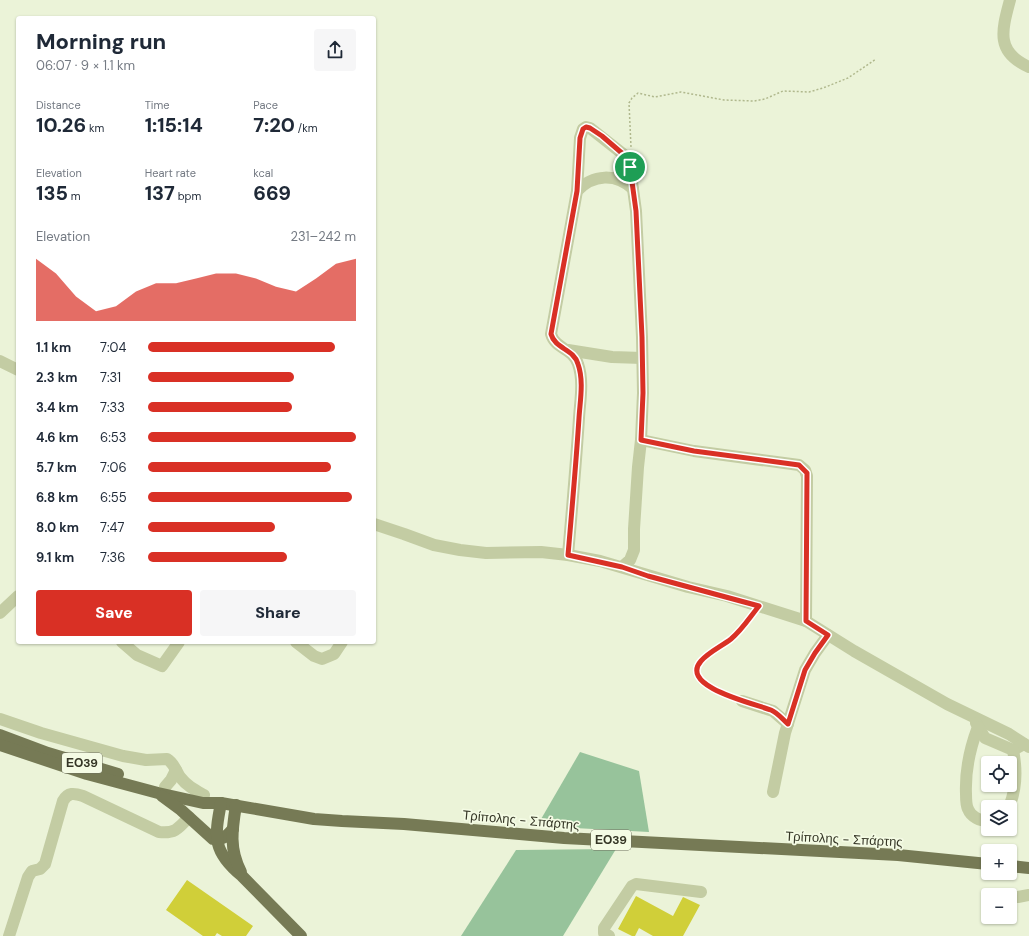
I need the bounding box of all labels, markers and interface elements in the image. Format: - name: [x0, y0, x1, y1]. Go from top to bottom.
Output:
- text: Morning run: [36, 27, 166, 56]
- button: share: [314, 29, 356, 71]
- text: 06:07 · 9 × 1.1 km: [36, 57, 135, 74]
- text: Distance: [36, 98, 81, 112]
- text: Time: [145, 98, 170, 112]
- text: Pace: [253, 98, 278, 112]
- text: 10.26: [36, 112, 86, 138]
- text: 1:15:14: [145, 112, 203, 138]
- text: 7:20: [253, 112, 295, 138]
- text: km: [86, 121, 104, 135]
- text: /km: [295, 121, 317, 135]
- pin: [613, 150, 647, 184]
- icon: arrive: [619, 156, 641, 178]
- text: Elevation: [36, 166, 82, 180]
- text: Heart rate: [145, 166, 196, 180]
- text: kcal: [253, 166, 273, 180]
- text: 135: [36, 180, 68, 206]
- text: 137: [145, 180, 175, 206]
- text: 669: [253, 180, 291, 206]
- text: m: [68, 189, 81, 203]
- text: bpm: [175, 189, 201, 203]
- text: Elevation: [36, 228, 90, 245]
- text: 231–242 m: [291, 228, 356, 245]
- text: 1.1 km: [36, 339, 71, 356]
- text: 7:04: [100, 339, 126, 356]
- text: 2.3 km: [36, 369, 77, 386]
- text: 7:31: [100, 369, 121, 386]
- text: 3.4 km: [36, 399, 78, 416]
- text: 7:33: [100, 399, 125, 416]
- text: 4.6 km: [36, 429, 78, 446]
- text: 6:53: [100, 429, 126, 446]
- text: 5.7 km: [36, 459, 77, 476]
- text: 7:06: [100, 459, 127, 476]
- text: 6.8 km: [36, 489, 78, 506]
- text: 6:55: [100, 489, 127, 506]
- text: 8.0 km: [36, 519, 79, 536]
- text: 7:47: [100, 519, 124, 536]
- text: 9.1 km: [36, 549, 74, 566]
- text: 7:36: [100, 549, 125, 566]
- button: Save: [36, 590, 192, 636]
- button: Share: [200, 590, 356, 636]
- road number: ΕΟ39: [62, 753, 102, 773]
- map controls: [981, 756, 1017, 924]
- button: locate: [981, 756, 1017, 792]
- button: layers: [981, 800, 1017, 836]
- street label: Τρίπολης - Σπάρτης: [462, 806, 580, 834]
- street label: Τρίπολης - Σπάρτης: [785, 827, 903, 851]
- road number: ΕΟ39: [591, 830, 631, 850]
- button: +: [981, 844, 1017, 880]
- button: −: [981, 888, 1017, 924]

